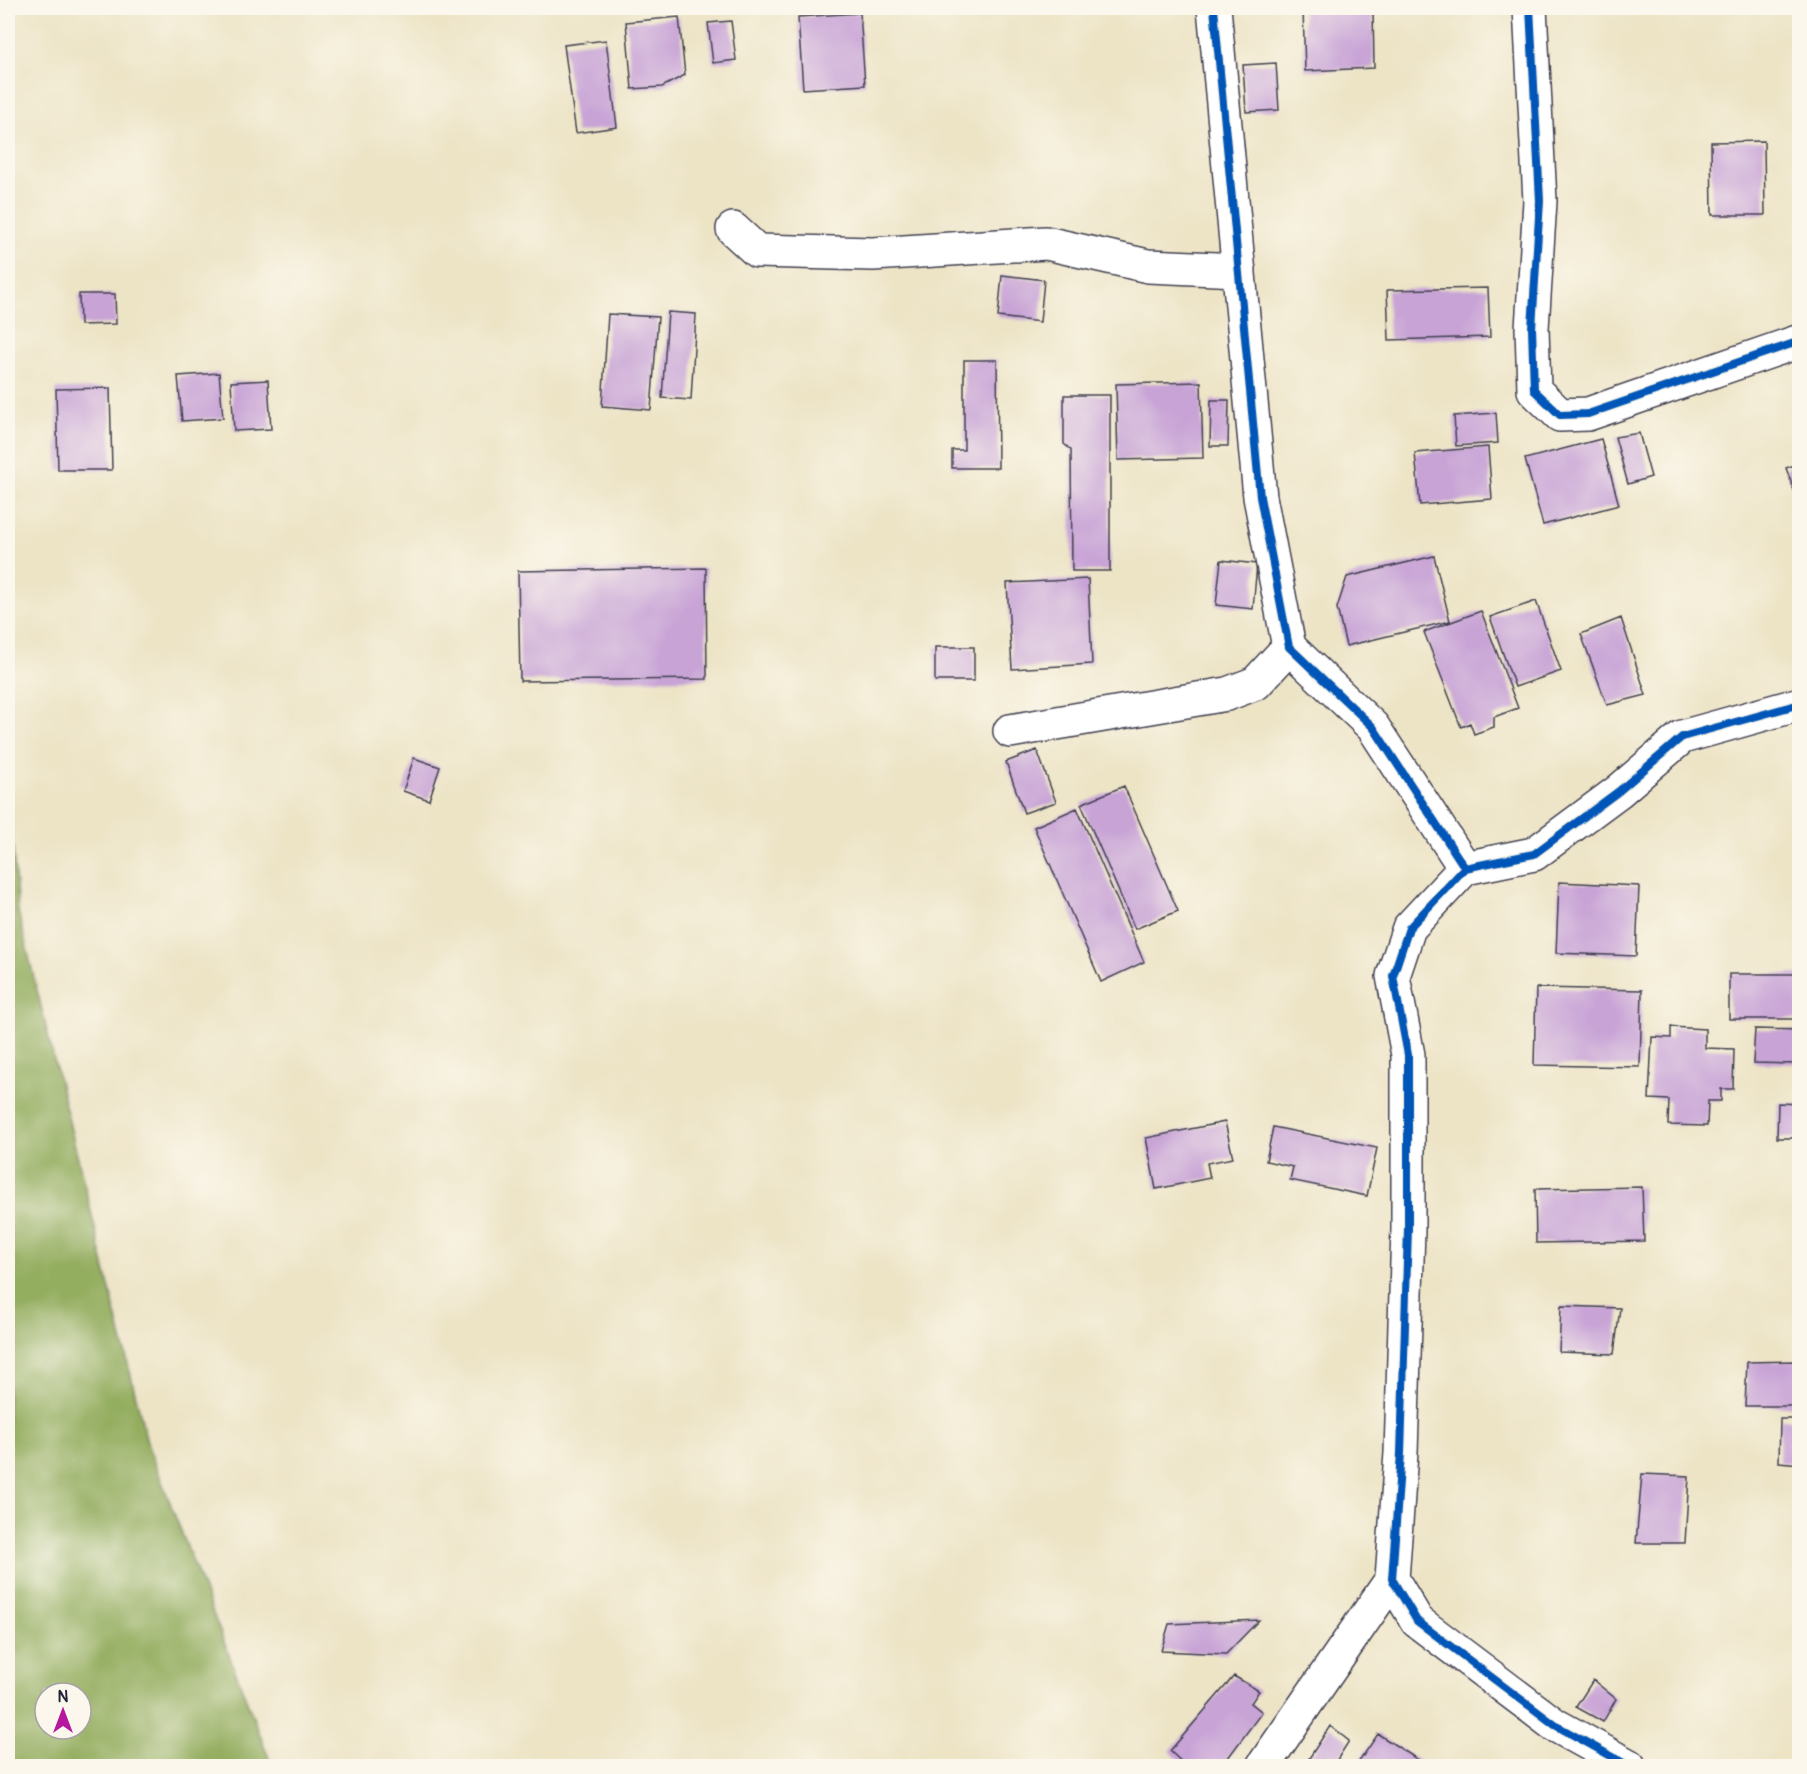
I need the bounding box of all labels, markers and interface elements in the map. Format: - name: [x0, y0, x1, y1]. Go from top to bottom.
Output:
- north arrow: [33, 1681, 93, 1741]
- text: N: [58, 1687, 69, 1707]

